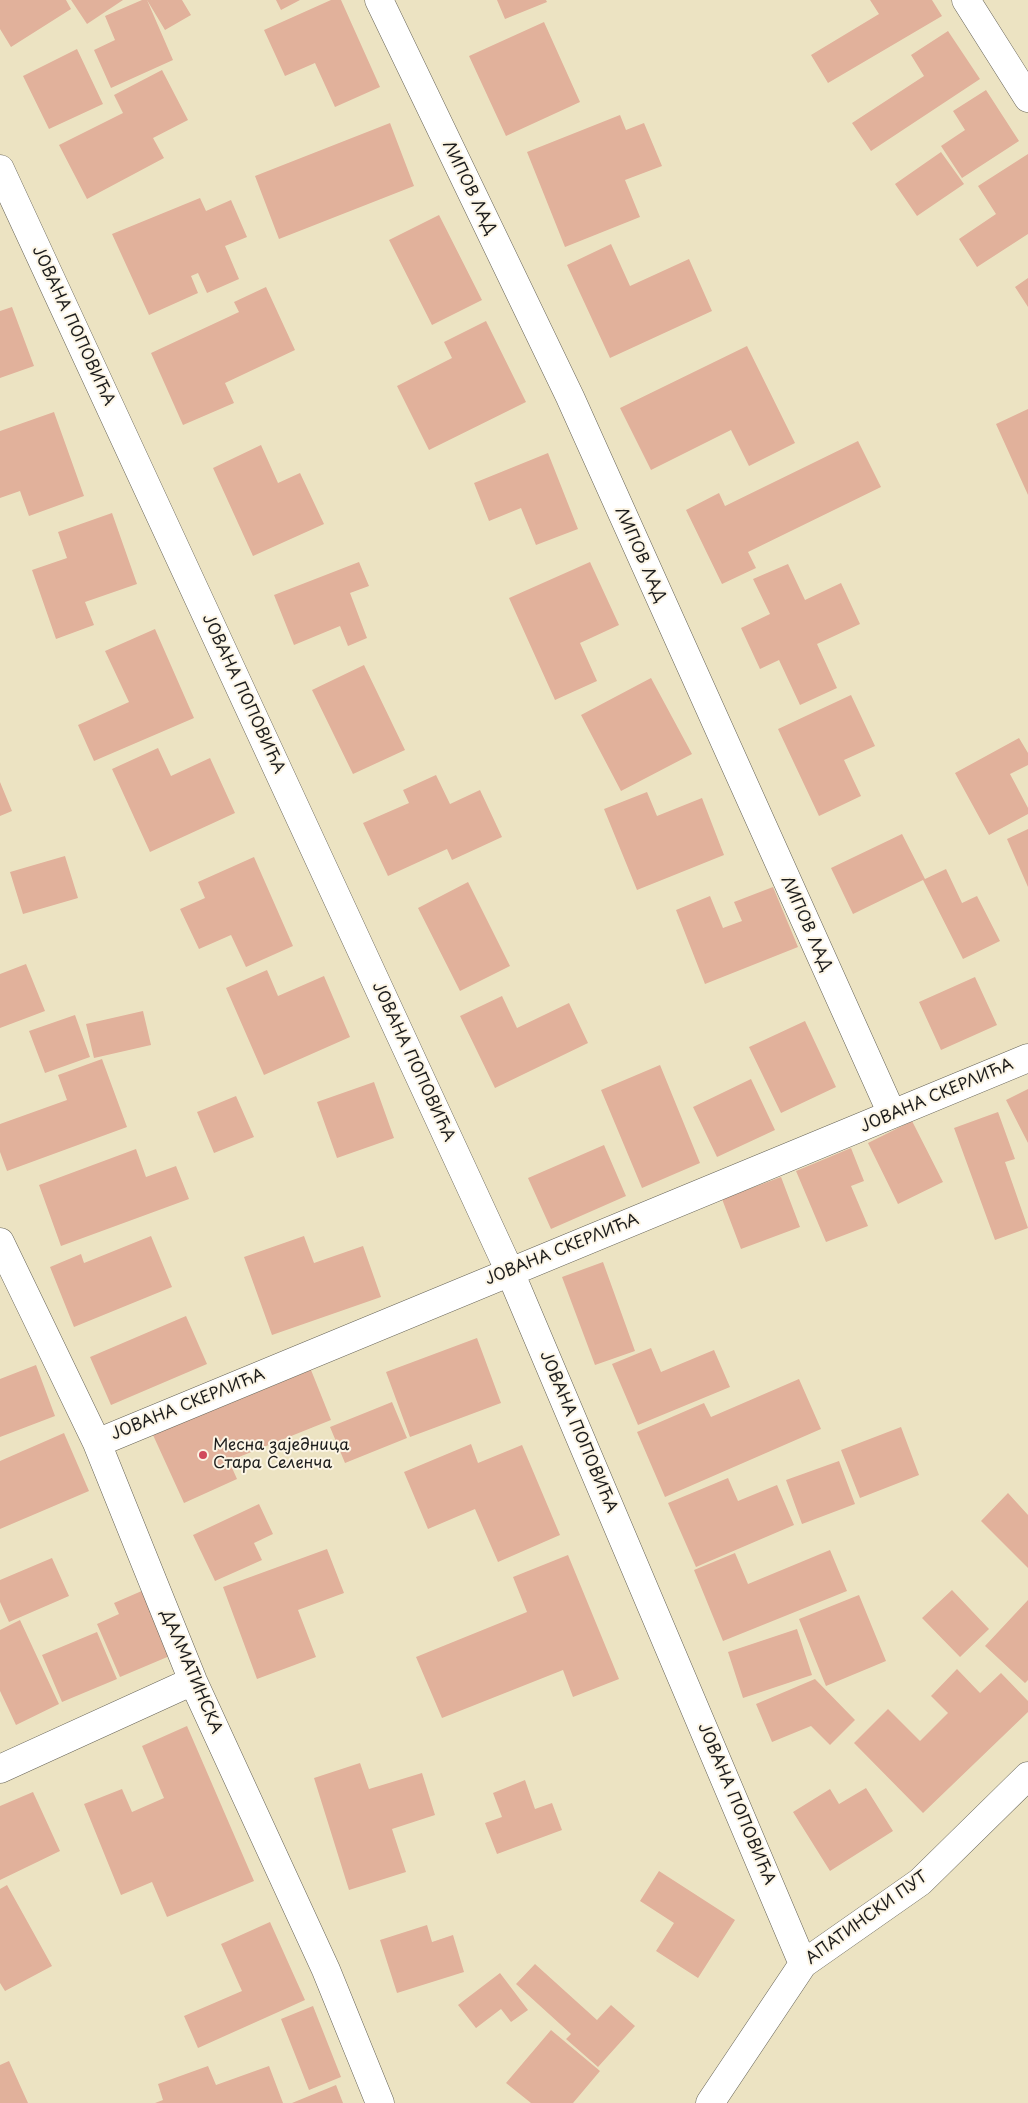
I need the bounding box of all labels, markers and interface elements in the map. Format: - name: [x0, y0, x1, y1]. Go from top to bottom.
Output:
- street label: ЛИПОВ ЛАД: [438, 138, 500, 238]
- street label: ЈОВАНА ПОПОВИЋА: [28, 243, 118, 409]
- street label: ЛИПОВ ЛАД: [610, 504, 670, 606]
- street label: ЈОВАНА ПОПОВИЋА: [198, 611, 288, 777]
- street label: ЛИПОВ ЛАД: [776, 873, 836, 975]
- street label: ЈОВАНА ПОПОВИЋА: [368, 979, 458, 1145]
- street label: ЈОВАНА СКЕРЛИЋА: [858, 1055, 1016, 1137]
- street label: ЈОВАНА СКЕРЛИЋА: [482, 1210, 642, 1290]
- street label: ЈОВАНА ПОПОВИЋА: [535, 1348, 621, 1516]
- street label: ЈОВАНА СКЕРЛИЋА: [108, 1365, 268, 1445]
- place label: Месна заједница Стара Селенча: [213, 1436, 349, 1474]
- marker: Месна заједница Стара Селенча: [197, 1449, 209, 1461]
- street label: ДАЛМАТИНСКА: [156, 1607, 226, 1737]
- street label: ЈОВАНА ПОПОВИЋА: [693, 1720, 779, 1888]
- street label: АПАТИНСКИ ПУТ: [802, 1867, 932, 1969]

